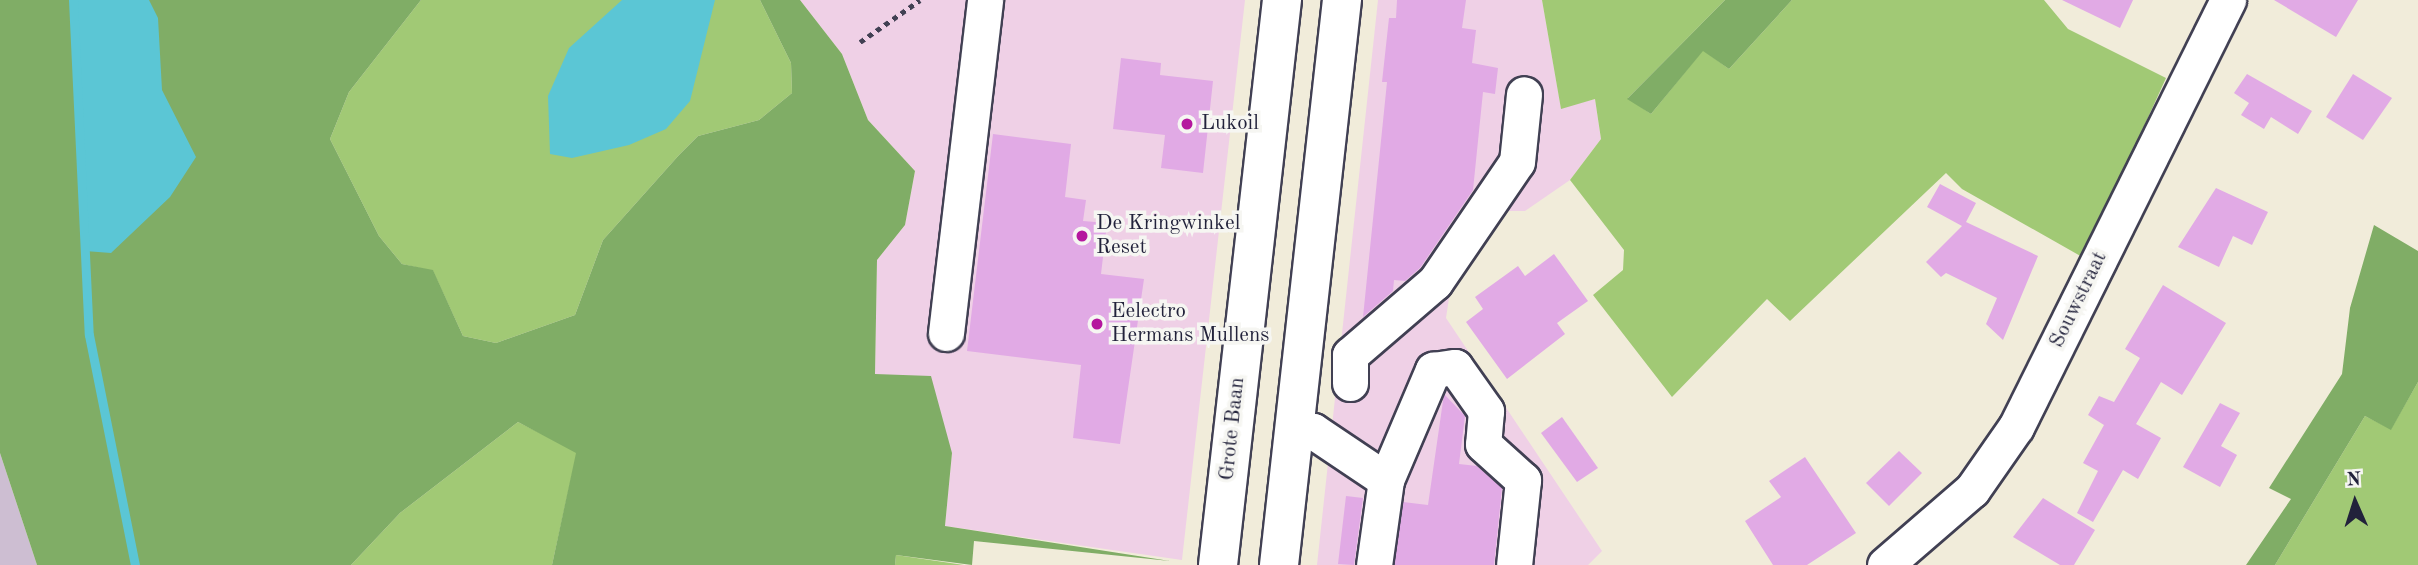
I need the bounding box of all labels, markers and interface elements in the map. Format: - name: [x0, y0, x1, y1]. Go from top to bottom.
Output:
- place label: Lukoil: [1201, 111, 1259, 137]
- marker: Lukoil: [1179, 116, 1195, 132]
- place label: De Kringwinkel Reset: [1096, 211, 1240, 261]
- marker: De Kringwinkel Reset: [1074, 228, 1090, 244]
- street label: Souwstraat: [2045, 248, 2113, 352]
- place label: Eelectro Hermans Mullens: [1111, 299, 1269, 349]
- marker: Eelectro Hermans Mullens: [1089, 316, 1105, 332]
- street label: Grote Baan: [1215, 376, 1251, 482]
- north arrow: [2320, 467, 2390, 537]
- text: N: [2346, 471, 2362, 490]

